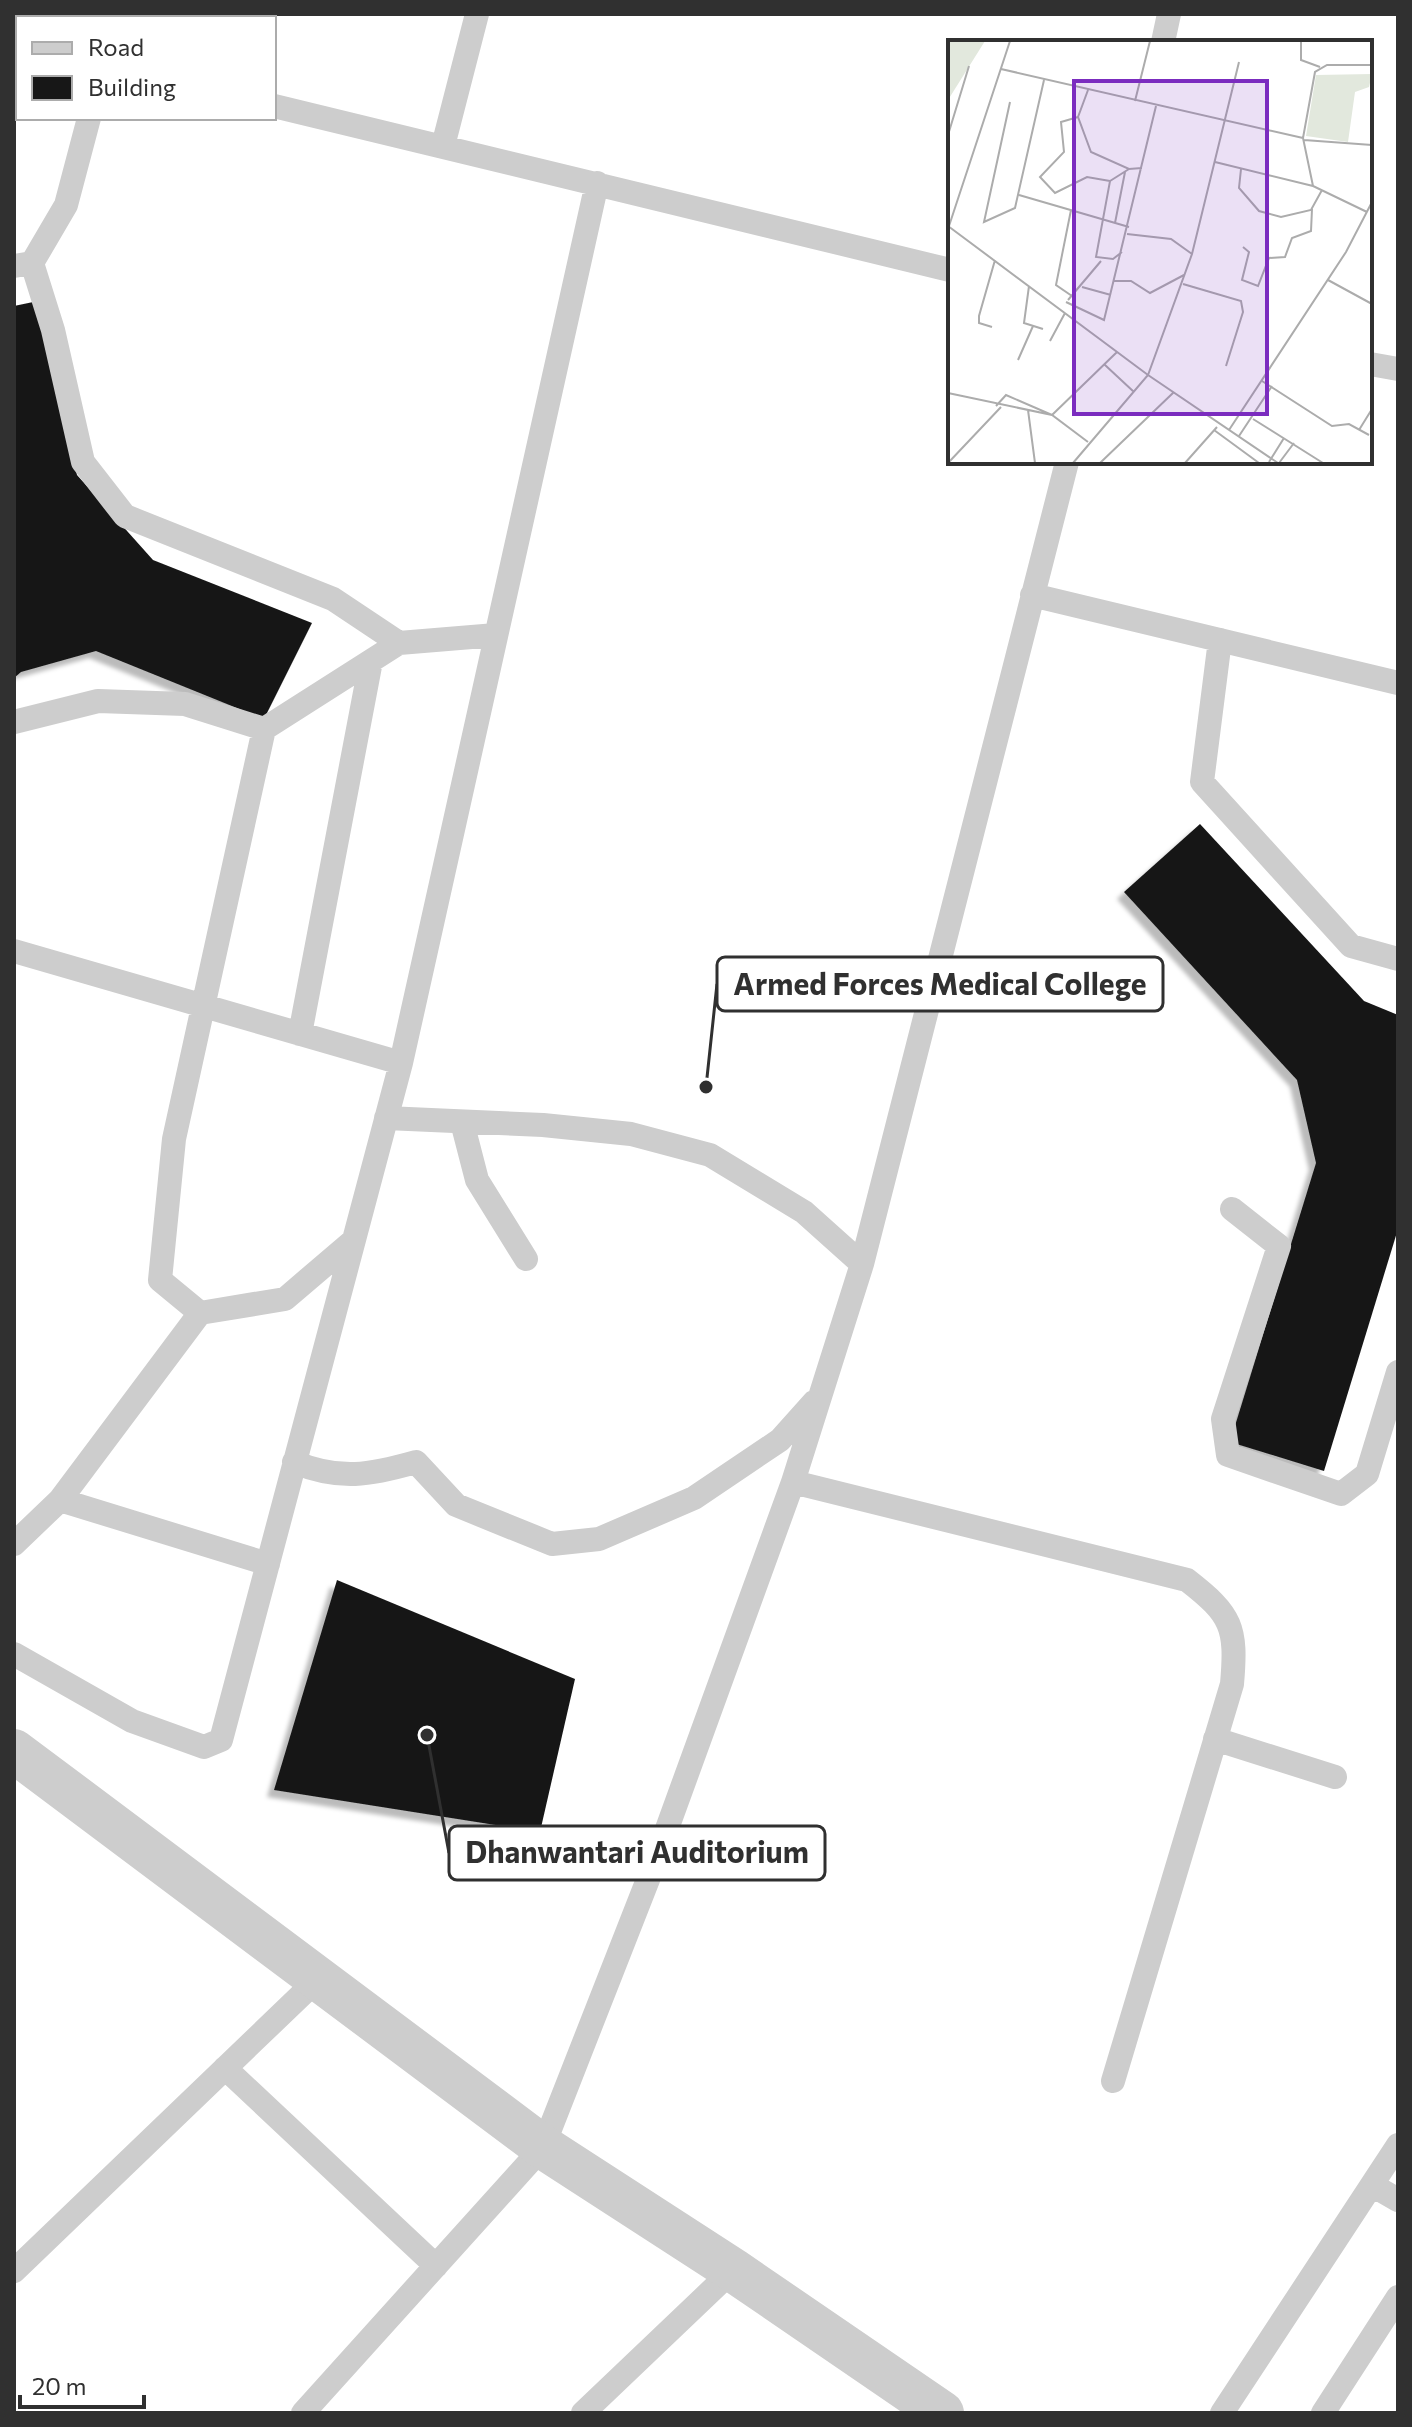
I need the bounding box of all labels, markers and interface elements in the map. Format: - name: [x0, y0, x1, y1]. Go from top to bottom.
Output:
- legend: [16, 16, 276, 120]
- text: Road: [88, 32, 144, 61]
- inset map: [948, 40, 1372, 464]
- text: Building: [88, 72, 176, 101]
- callout: Armed Forces Medical College: [717, 957, 1163, 1011]
- text: Armed Forces Medical College: [733, 964, 1147, 1001]
- callout: Dhanwantari Auditorium: [449, 1826, 825, 1880]
- text: Dhanwantari Auditorium: [465, 1832, 809, 1869]
- scale bar: [20, 2359, 144, 2409]
- text: 20 m: [32, 2371, 86, 2400]

